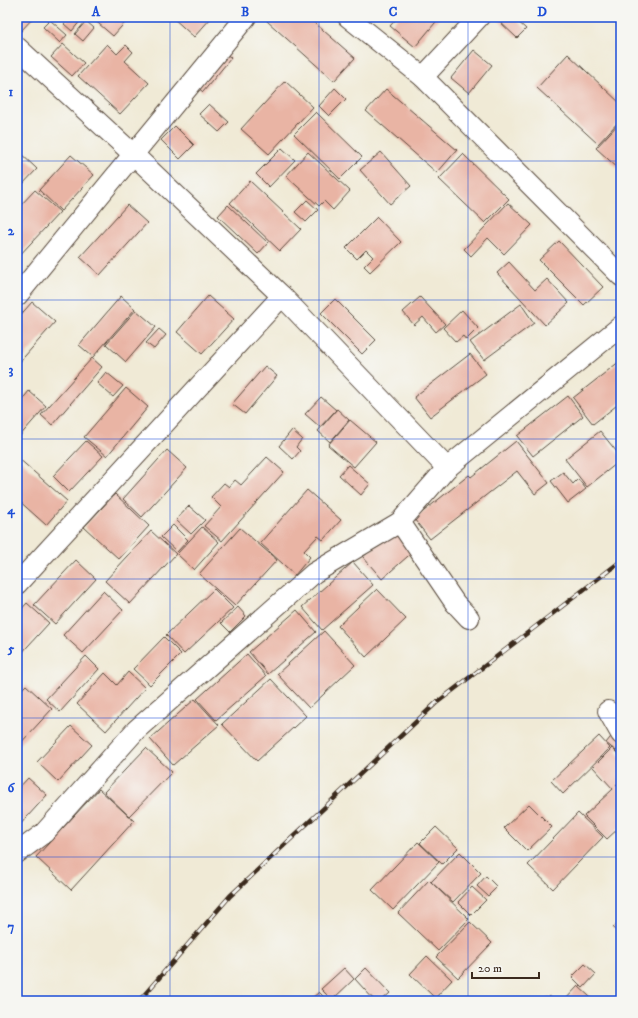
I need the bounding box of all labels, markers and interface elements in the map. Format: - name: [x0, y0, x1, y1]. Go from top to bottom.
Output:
- text: A: [91, 4, 101, 20]
- text: B: [241, 4, 249, 20]
- text: C: [389, 4, 398, 20]
- text: D: [537, 4, 547, 20]
- text: 1: [9, 84, 14, 100]
- text: 2: [8, 223, 15, 239]
- text: 3: [9, 362, 14, 378]
- text: 4: [6, 502, 15, 519]
- text: 5: [7, 641, 15, 657]
- text: 6: [8, 780, 16, 796]
- text: 7: [8, 919, 15, 935]
- scale bar: [472, 954, 539, 980]
- text: 20 m: [478, 961, 502, 976]

